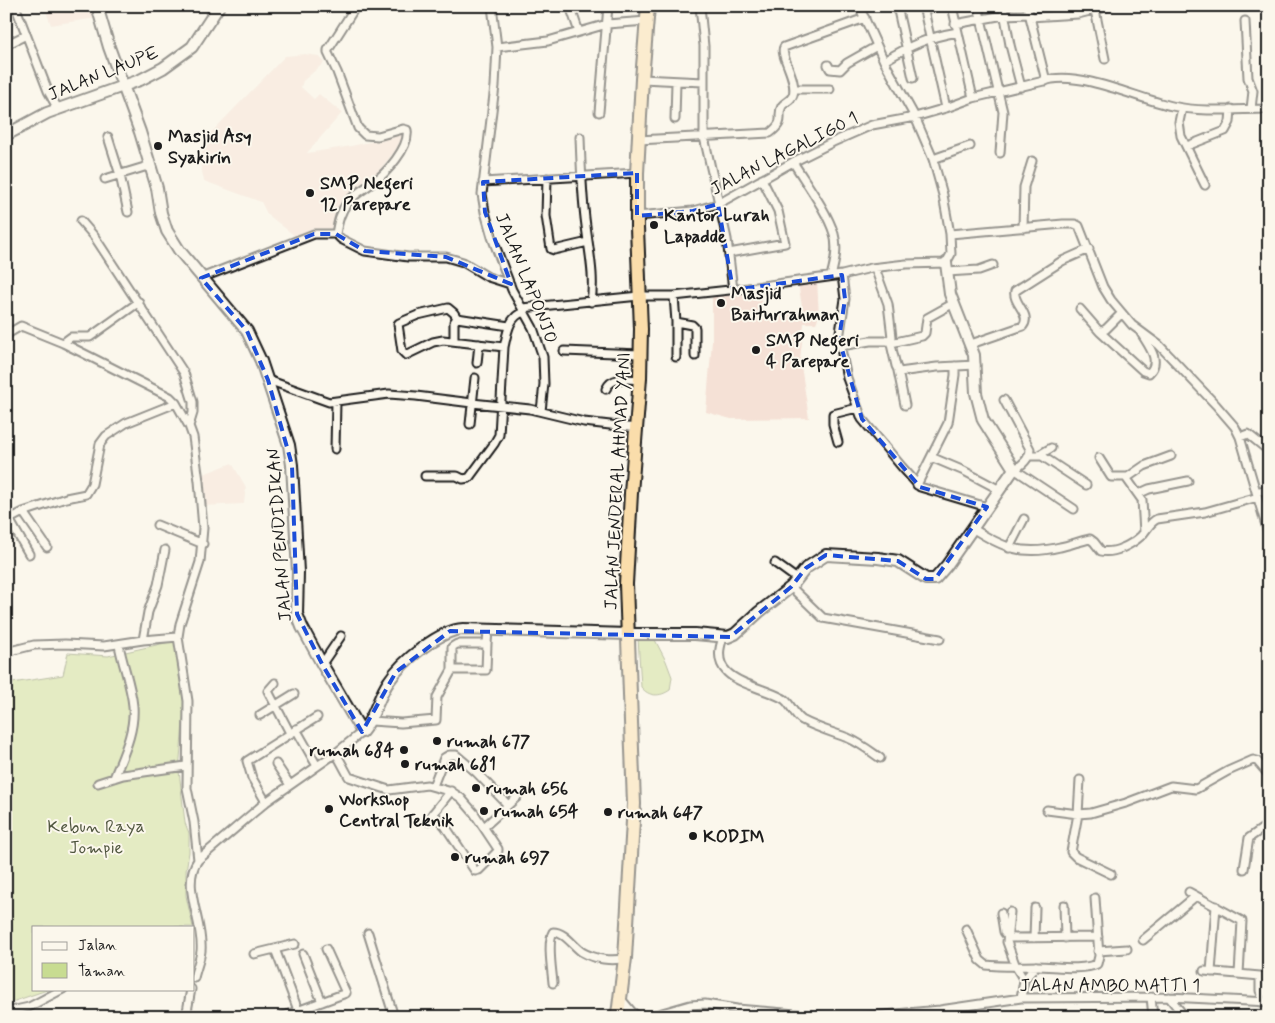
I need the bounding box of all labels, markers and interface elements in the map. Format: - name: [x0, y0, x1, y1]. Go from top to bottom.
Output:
- street label: JALAN LAUPE: [45, 41, 162, 107]
- street label: JALAN LAGALIGO 1: [706, 106, 862, 202]
- place label: Masjid Asy Syakirin: [168, 125, 252, 170]
- marker: Masjid Asy Syakirin: [152, 140, 164, 152]
- place label: SMP Negeri 12 Parepare: [320, 172, 413, 217]
- marker: SMP Negeri 12 Parepare: [304, 187, 316, 199]
- place label: Kantor Lurah Lapadde: [664, 204, 770, 249]
- street label: JALAN LAPONJO: [489, 209, 563, 347]
- marker: Kantor Lurah Lapadde: [648, 219, 660, 231]
- place label: Masjid Baiturrahman: [731, 282, 839, 327]
- marker: Masjid Baiturrahman: [715, 297, 727, 309]
- place label: SMP Negeri 4 Parepare: [766, 329, 859, 374]
- marker: SMP Negeri 4 Parepare: [750, 344, 762, 356]
- street label: JALAN JENDERAL AHMAD YANI: [599, 352, 637, 611]
- street label: JALAN PENDIDIKAN: [262, 447, 298, 622]
- place label: rumah 677: [447, 730, 530, 754]
- marker: rumah 677: [431, 735, 443, 747]
- place label: rumah 684: [309, 739, 394, 763]
- marker: rumah 684: [398, 744, 410, 756]
- place label: rumah 681: [415, 753, 496, 777]
- marker: rumah 681: [399, 758, 411, 770]
- place label: rumah 656: [486, 777, 568, 801]
- marker: rumah 656: [470, 782, 482, 794]
- place label: Workshop Central Teknik: [338, 788, 454, 833]
- place label: rumah 654: [494, 800, 579, 824]
- place label: rumah 647: [618, 801, 703, 825]
- marker: Workshop Central Teknik: [323, 803, 335, 815]
- marker: rumah 654: [478, 805, 490, 817]
- marker: rumah 647: [602, 806, 614, 818]
- park label: Kebun Raya Jompie: [47, 815, 145, 860]
- place label: KODIM: [703, 825, 765, 849]
- marker: KODIM: [687, 830, 699, 842]
- place label: rumah 697: [465, 846, 550, 870]
- marker: rumah 697: [449, 851, 461, 863]
- legend: [32, 926, 195, 990]
- text: Jalan: [78, 936, 117, 956]
- text: Taman: [78, 962, 126, 982]
- street label: JALAN AMBO MATTI 1: [1020, 974, 1200, 998]

